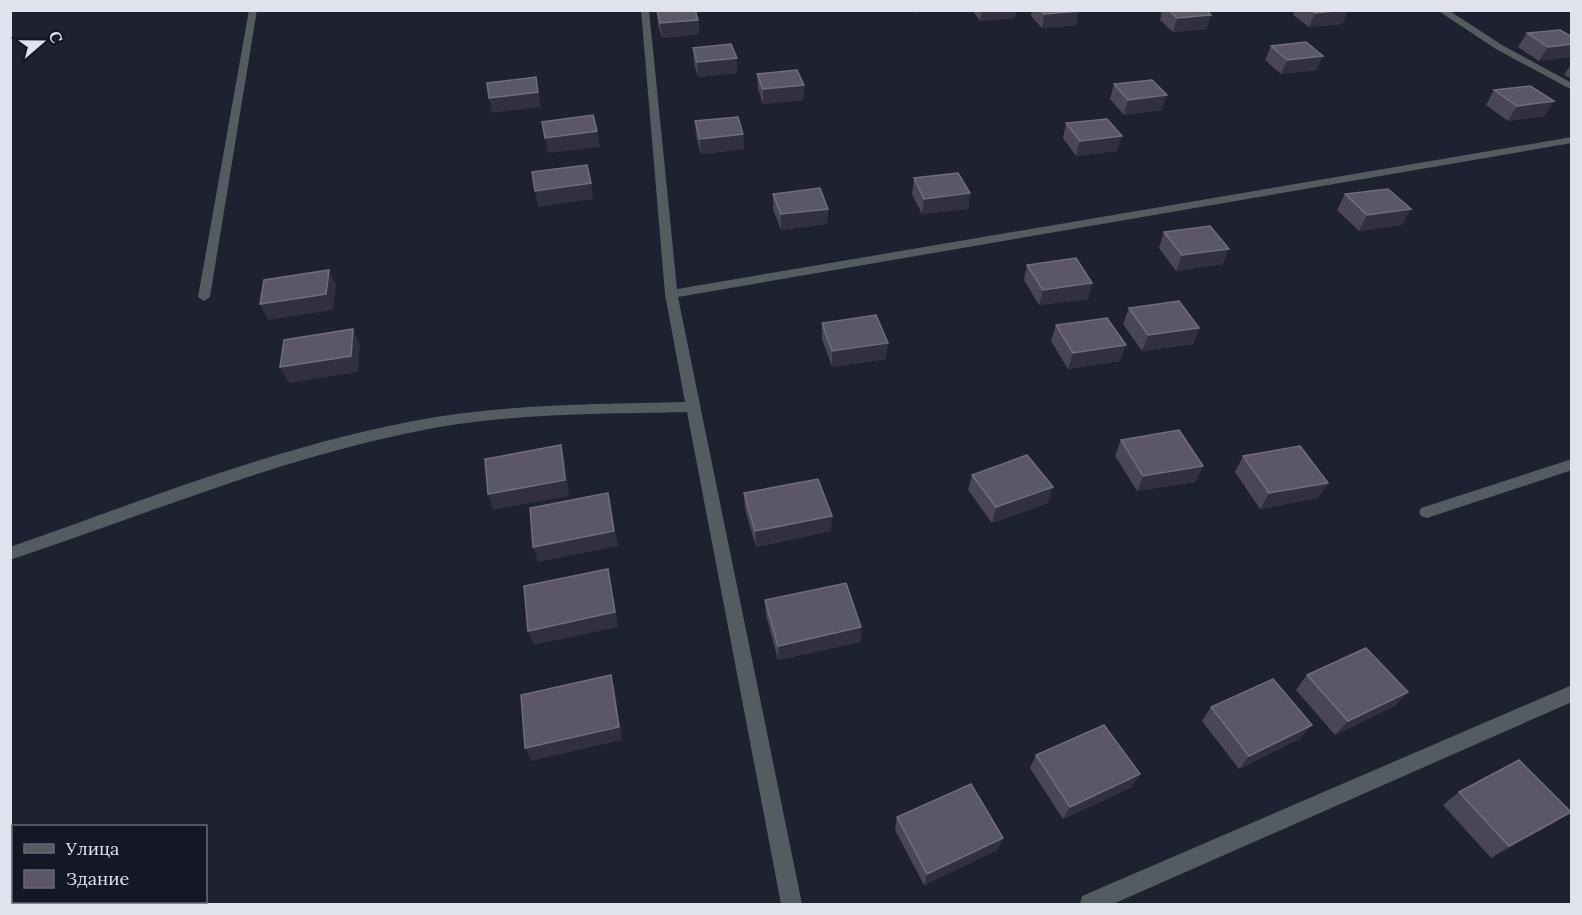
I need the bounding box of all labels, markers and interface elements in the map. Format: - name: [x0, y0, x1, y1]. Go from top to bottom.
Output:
- north arrow: [12, 12, 72, 72]
- text: С: [45, 28, 67, 45]
- legend: [12, 825, 207, 903]
- text: Улица: [65, 837, 119, 860]
- text: Здание: [66, 867, 129, 890]

